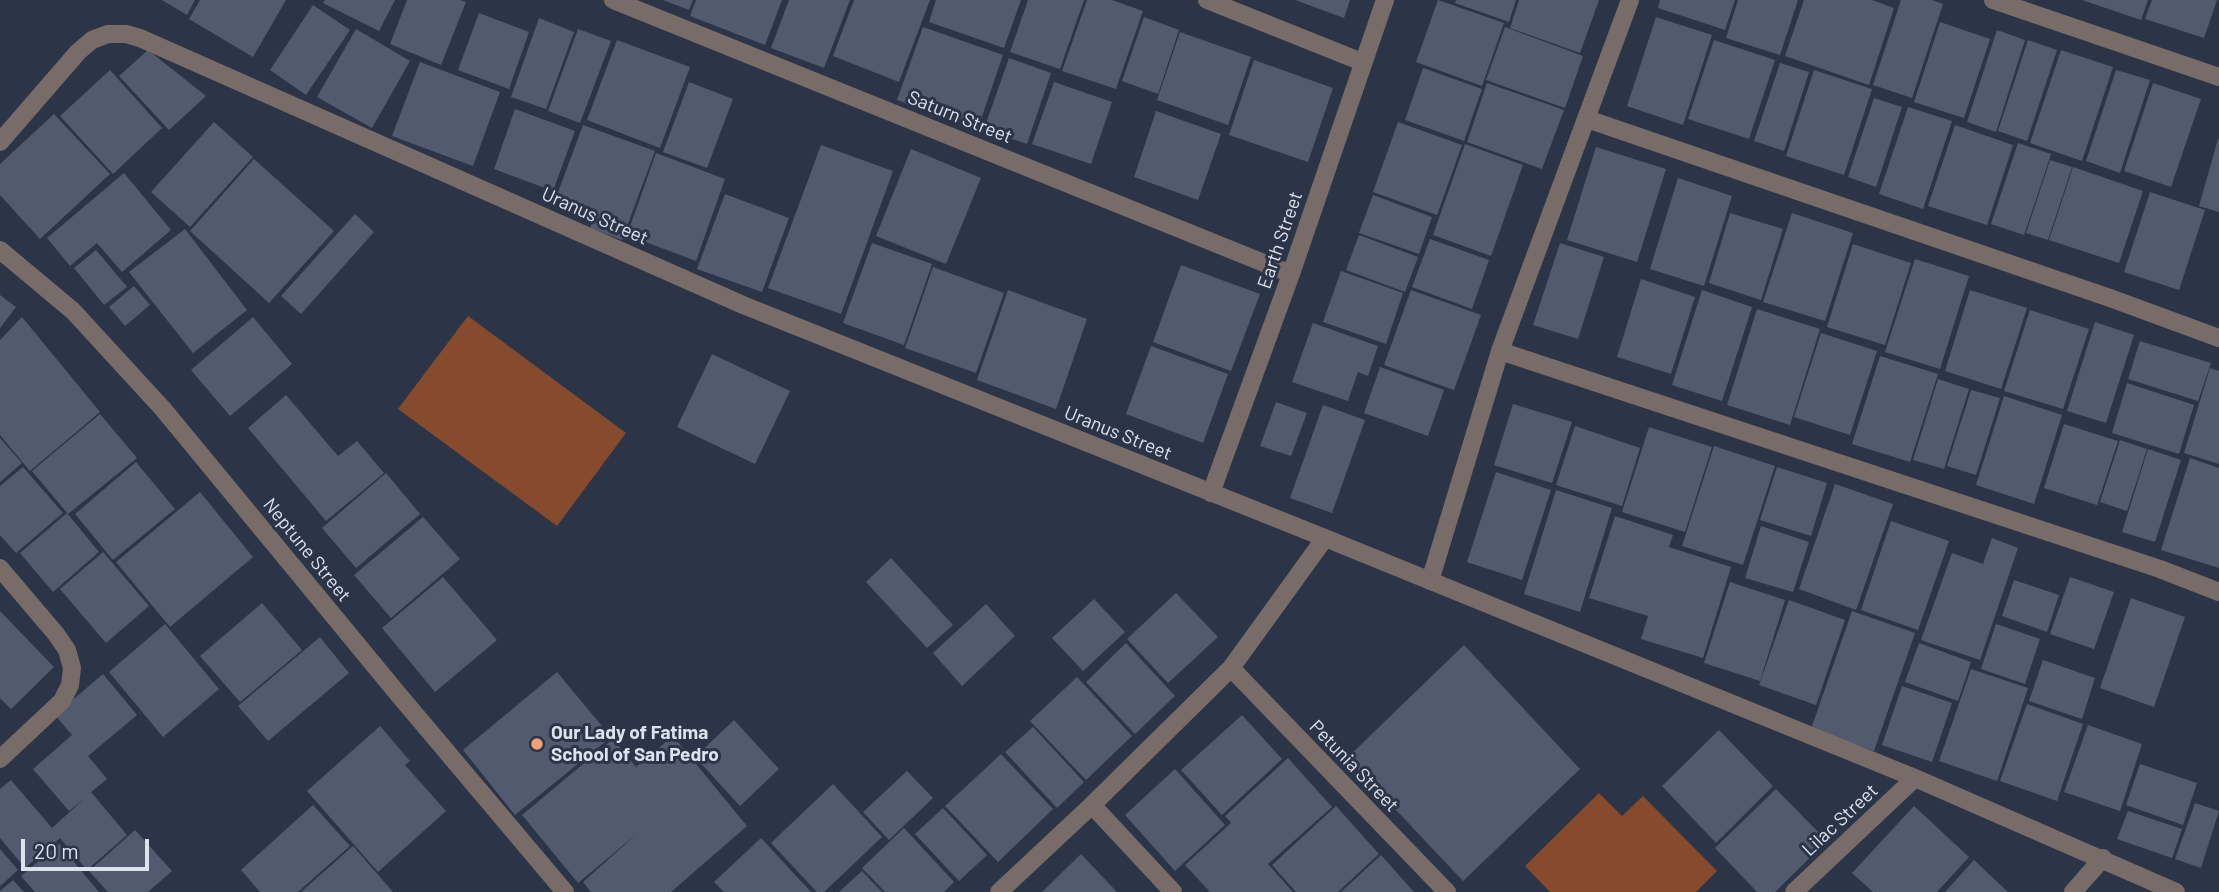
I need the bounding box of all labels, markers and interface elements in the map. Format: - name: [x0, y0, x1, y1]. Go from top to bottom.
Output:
- street label: Saturn Street: [904, 86, 1016, 148]
- street label: Uranus Street: [538, 182, 652, 250]
- street label: Earth Street: [1253, 188, 1307, 292]
- street label: Uranus Street: [1061, 401, 1175, 465]
- street label: Neptune Street: [258, 494, 356, 606]
- street label: Petunia Street: [1305, 715, 1403, 817]
- place label: Our Lady of Fatima School of San Pedro: [551, 722, 719, 766]
- marker: Our Lady of Fatima School of San Pedro: [529, 736, 545, 752]
- street label: Lilac Street: [1797, 779, 1883, 861]
- scale bar: [24, 826, 152, 870]
- text: 20 m: [34, 838, 79, 863]

